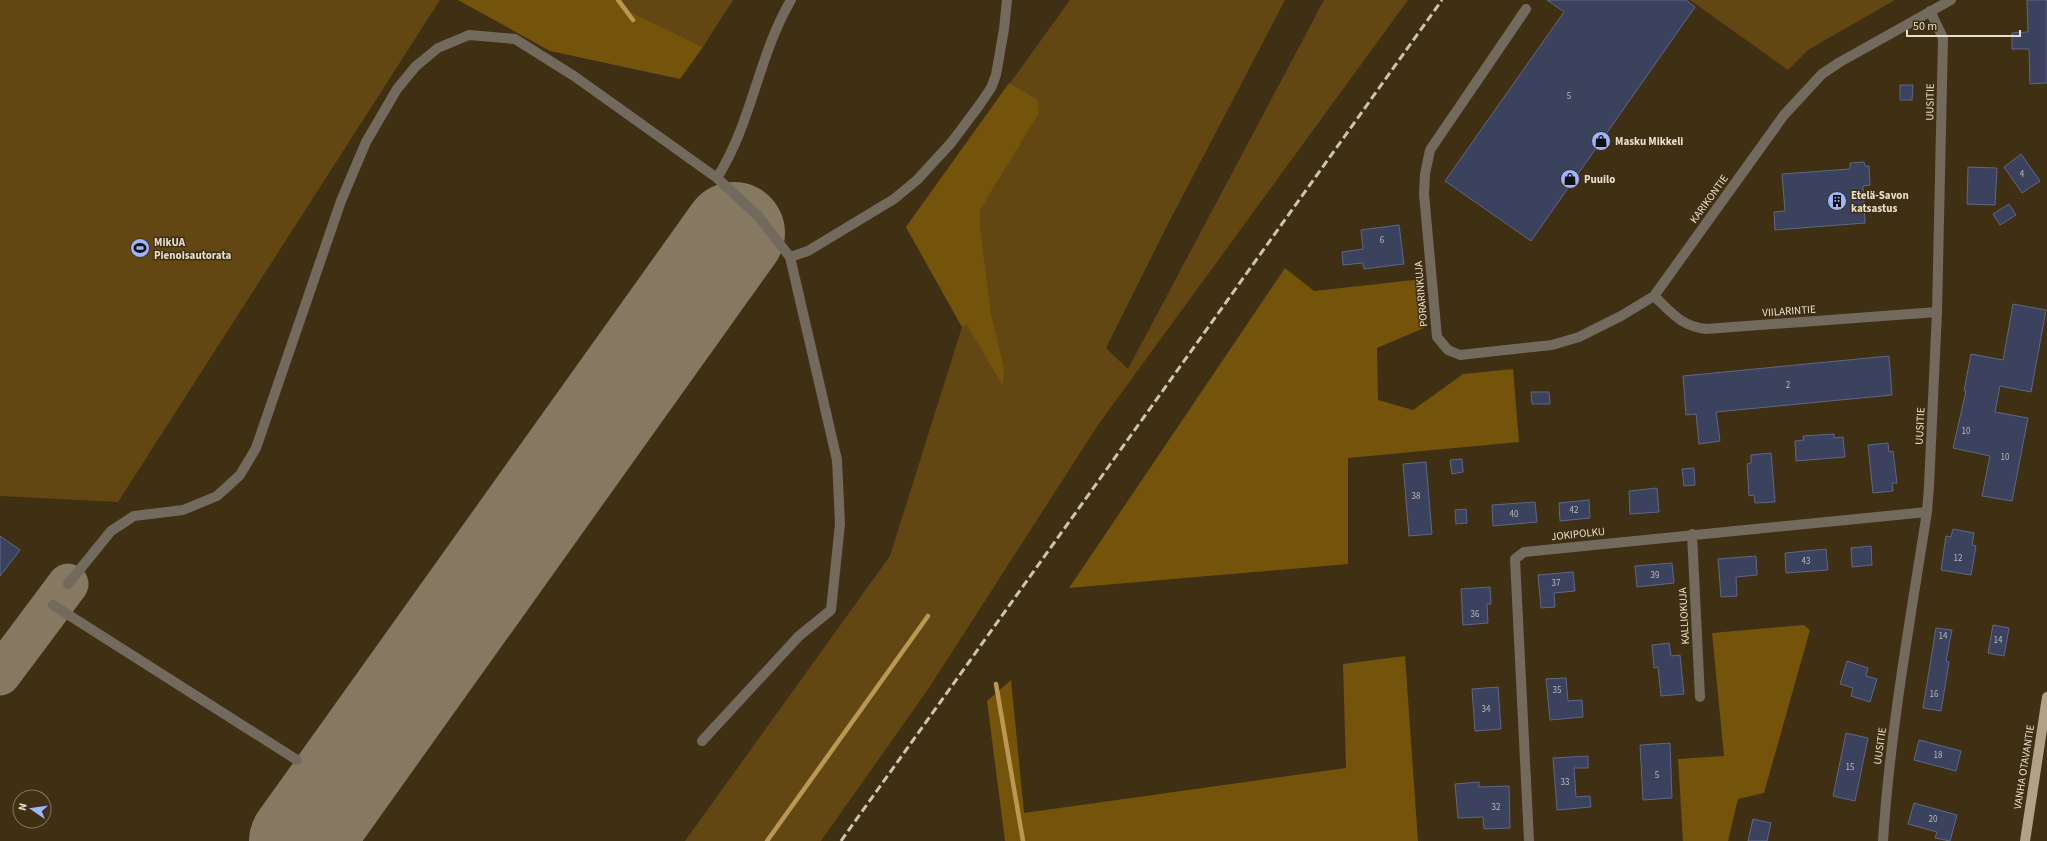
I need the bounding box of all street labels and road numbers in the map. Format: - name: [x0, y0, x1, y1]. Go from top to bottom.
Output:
- street label: UUSITIE: [1922, 83, 1938, 121]
- street label: KARIKONTIE: [1686, 172, 1732, 226]
- street label: PORARINKUJA: [1411, 260, 1431, 328]
- street label: VIILARINTIE: [1762, 302, 1816, 320]
- street label: UUSITIE: [1912, 407, 1928, 445]
- street label: JOKIPOLKU: [1550, 524, 1606, 544]
- street label: KALLIOKUJA: [1675, 587, 1693, 645]
- street label: VANHA OTAVANTIE: [2010, 723, 2038, 810]
- street label: UUSITIE: [1870, 726, 1890, 766]

